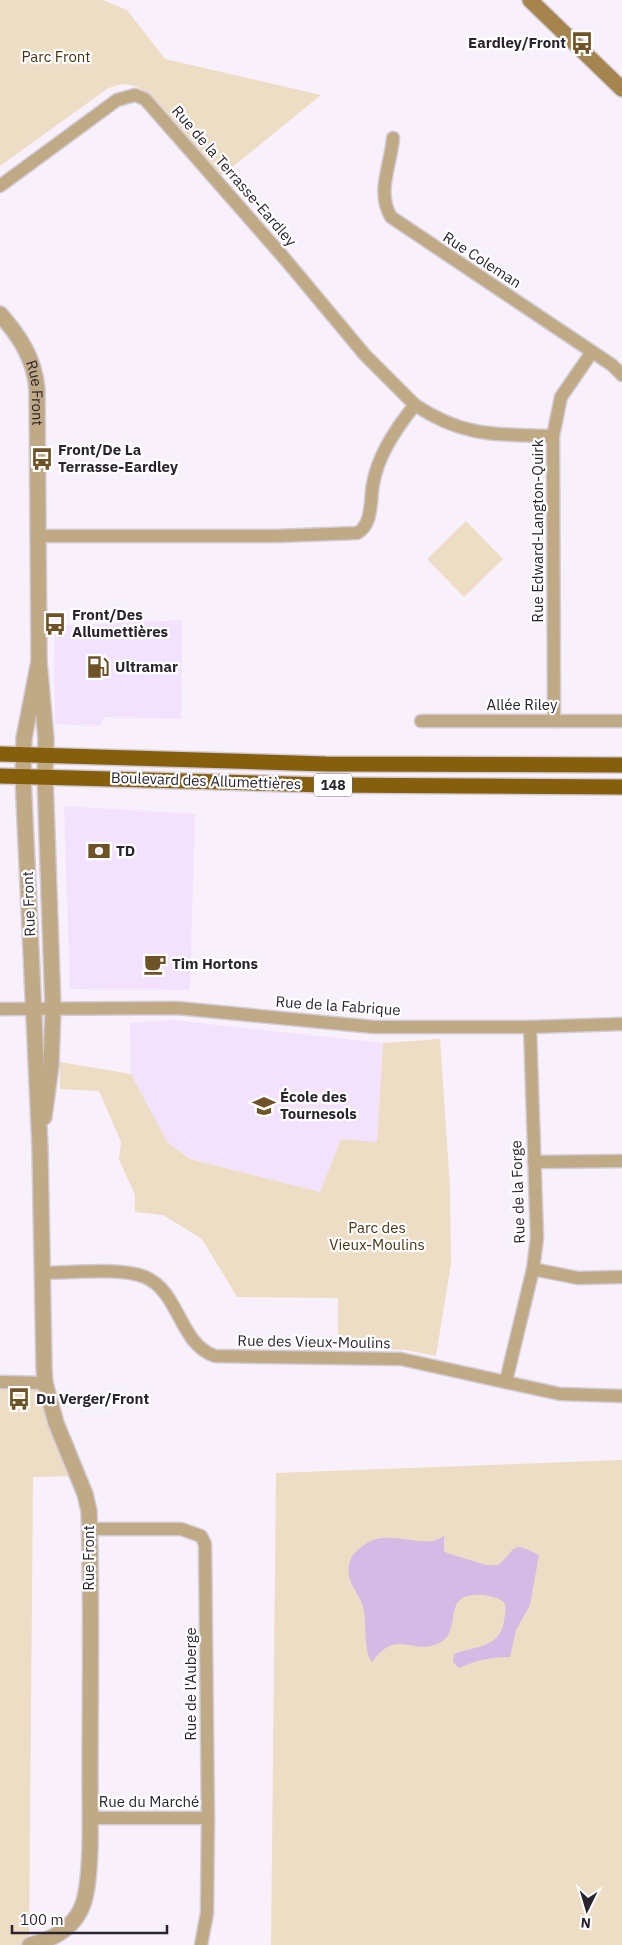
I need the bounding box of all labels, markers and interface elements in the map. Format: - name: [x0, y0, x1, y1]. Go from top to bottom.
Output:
- bus stop icon: Eardley/Front: [569, 30, 595, 56]
- place label: Eardley/Front: [468, 33, 566, 52]
- park label: Parc Front: [21, 47, 91, 66]
- street label: Rue de la Terrasse-Eardley: [168, 101, 301, 250]
- street label: Rue Coleman: [440, 227, 525, 292]
- street label: Rue Front: [22, 358, 47, 426]
- street label: Rue Edward-Langton-Quirk: [528, 439, 547, 623]
- place label: Front/De La Terrasse-Eardley: [58, 440, 178, 476]
- bus stop icon: Front/De La Terrasse-Eardley: [29, 446, 55, 472]
- place label: Front/Des Allumettières: [72, 605, 169, 641]
- bus stop icon: Front/Des Allumettières: [42, 611, 68, 637]
- fuel station icon: Ultramar: [85, 654, 111, 680]
- place label: Ultramar: [115, 657, 178, 676]
- street label: Allée Riley: [487, 695, 558, 714]
- street label: Boulevard des Allumettières: [110, 768, 302, 793]
- road number: 148: [314, 774, 352, 796]
- bank icon: TD: [86, 838, 112, 864]
- place label: TD: [116, 841, 135, 860]
- street label: Rue Front: [18, 871, 39, 937]
- cafe icon: Tim Hortons: [142, 951, 168, 977]
- place label: Tim Hortons: [172, 954, 259, 973]
- street label: Rue de la Fabrique: [275, 992, 401, 1019]
- place label: École des Tournesols: [280, 1087, 357, 1123]
- school or university icon: École des Tournesols: [251, 1093, 277, 1119]
- street label: Rue de la Forge: [506, 1140, 529, 1244]
- park label: Parc des Vieux-Moulins: [329, 1218, 425, 1254]
- street label: Rue des Vieux-Moulins: [237, 1331, 391, 1352]
- bus stop icon: Du Verger/Front: [6, 1386, 32, 1412]
- place label: Du Verger/Front: [36, 1389, 149, 1408]
- street label: Rue Front: [79, 1525, 98, 1591]
- street label: Rue de l'Auberge: [181, 1627, 200, 1741]
- street label: Rue du Marché: [99, 1792, 199, 1811]
- north arrow: [562, 1885, 612, 1935]
- scale bar: [12, 1902, 168, 1934]
- text: 100 m: [20, 1910, 64, 1929]
- text: N: [580, 1914, 592, 1932]

